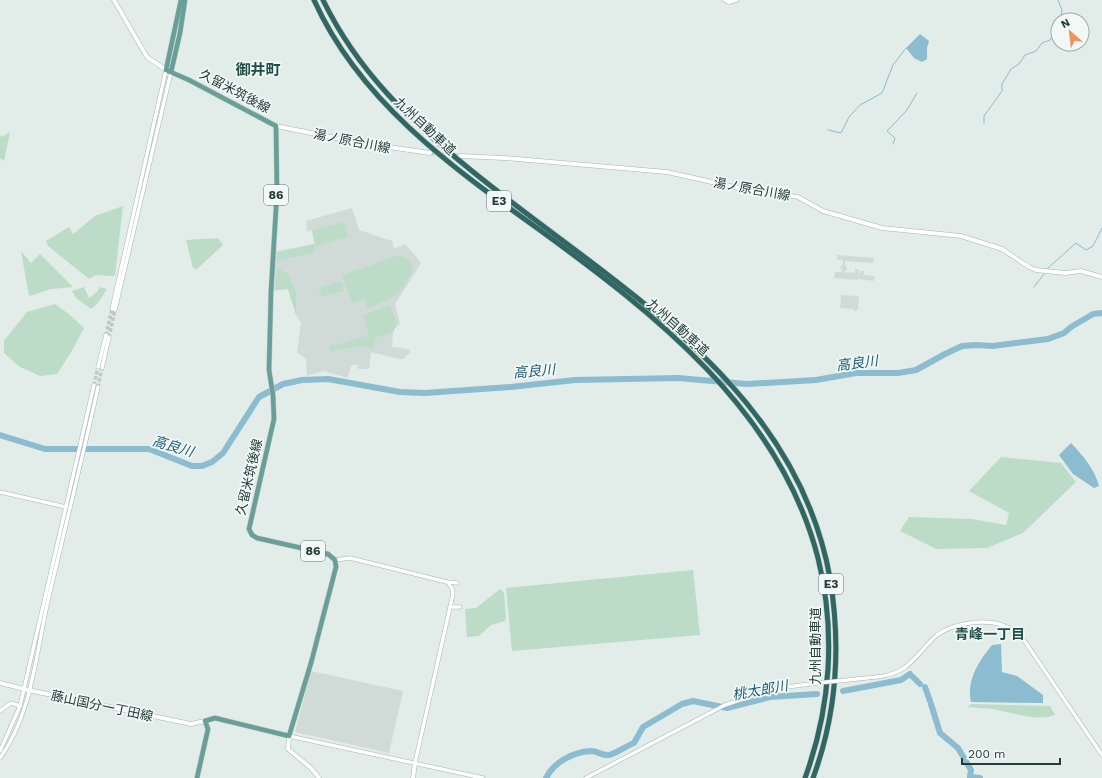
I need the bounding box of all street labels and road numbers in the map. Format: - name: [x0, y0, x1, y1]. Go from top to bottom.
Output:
- street label: 久留米筑後線: [197, 66, 273, 116]
- street label: 九州自動車道: [391, 94, 459, 158]
- street label: 湯ノ原合川線: [312, 126, 392, 156]
- street label: 湯ノ原合川線: [712, 175, 792, 203]
- road number: 86: [264, 185, 288, 205]
- road number: E3: [487, 191, 511, 211]
- street label: 九州自動車道: [644, 295, 712, 359]
- street label: 久留米筑後線: [233, 437, 265, 517]
- road number: 86: [301, 541, 325, 561]
- road number: E3: [819, 574, 843, 594]
- street label: 九州自動車道: [808, 607, 823, 685]
- street label: 藤山国分一丁田線: [50, 688, 154, 724]

